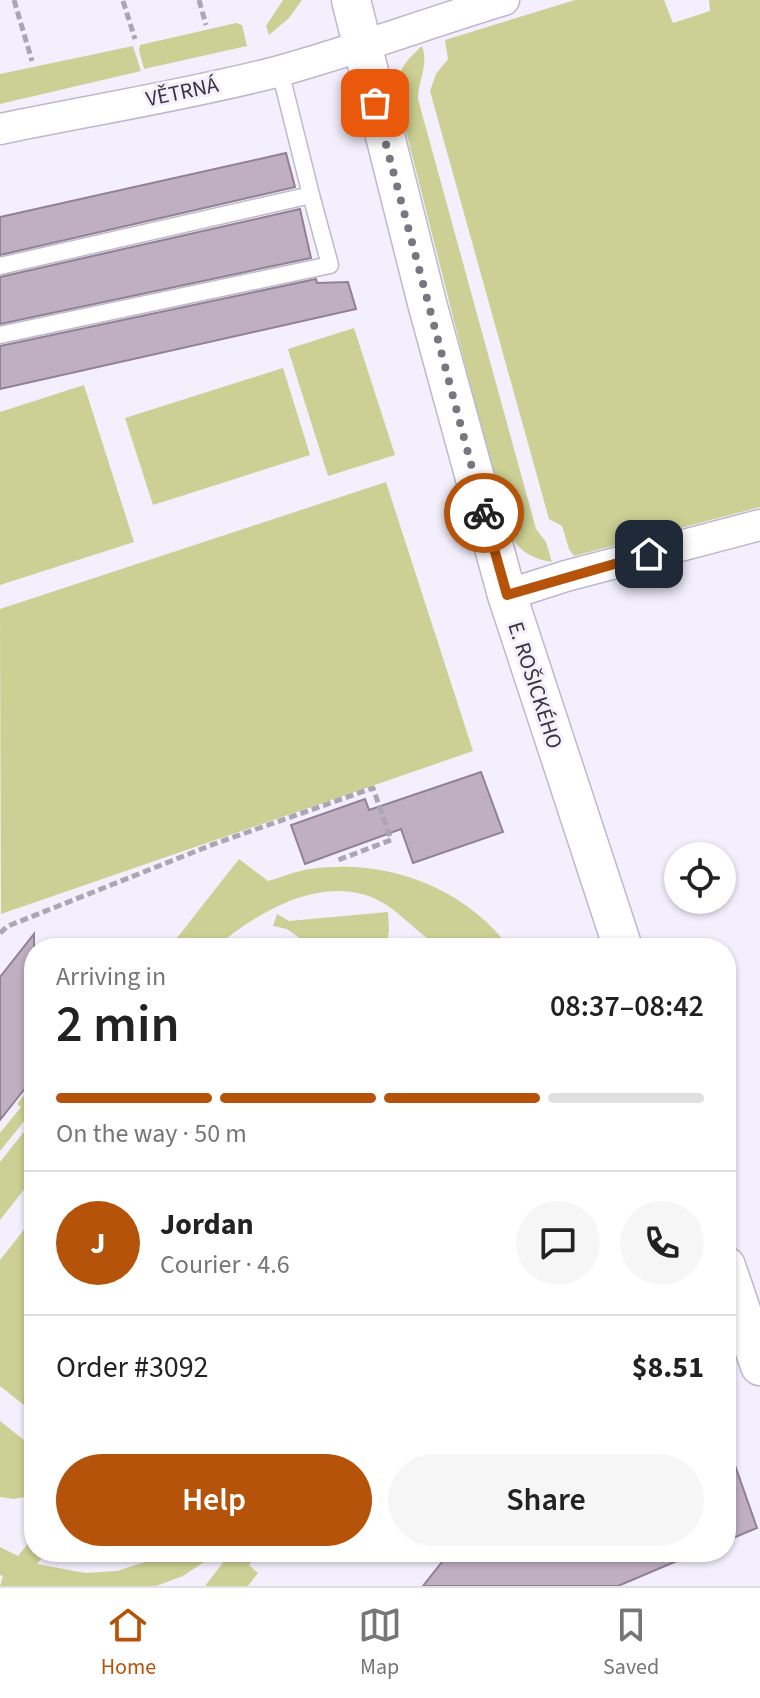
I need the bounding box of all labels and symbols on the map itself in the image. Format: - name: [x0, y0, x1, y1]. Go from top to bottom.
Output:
- street label: VĚTRNÁ: [143, 69, 221, 115]
- pin: [341, 69, 409, 137]
- courier: [444, 473, 524, 553]
- pin: [615, 520, 683, 588]
- street label: E. ROŠICKÉHO: [499, 618, 571, 753]

